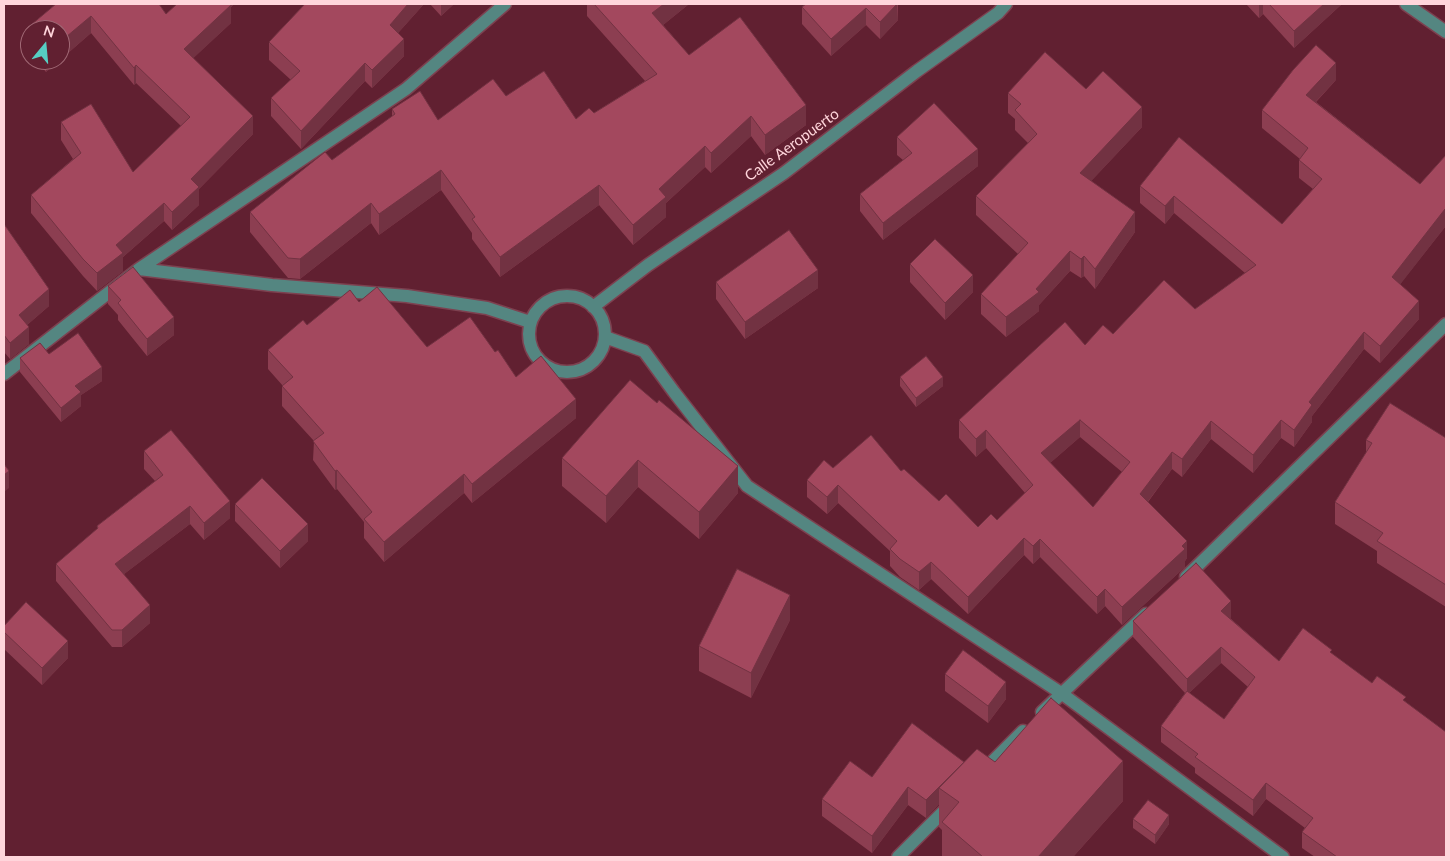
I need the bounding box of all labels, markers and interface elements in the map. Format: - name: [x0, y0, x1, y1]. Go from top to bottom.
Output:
- north arrow: [20, 20, 70, 70]
- text: N: [42, 21, 57, 41]
- street label: Calle Aeropuerto: [741, 105, 843, 185]

